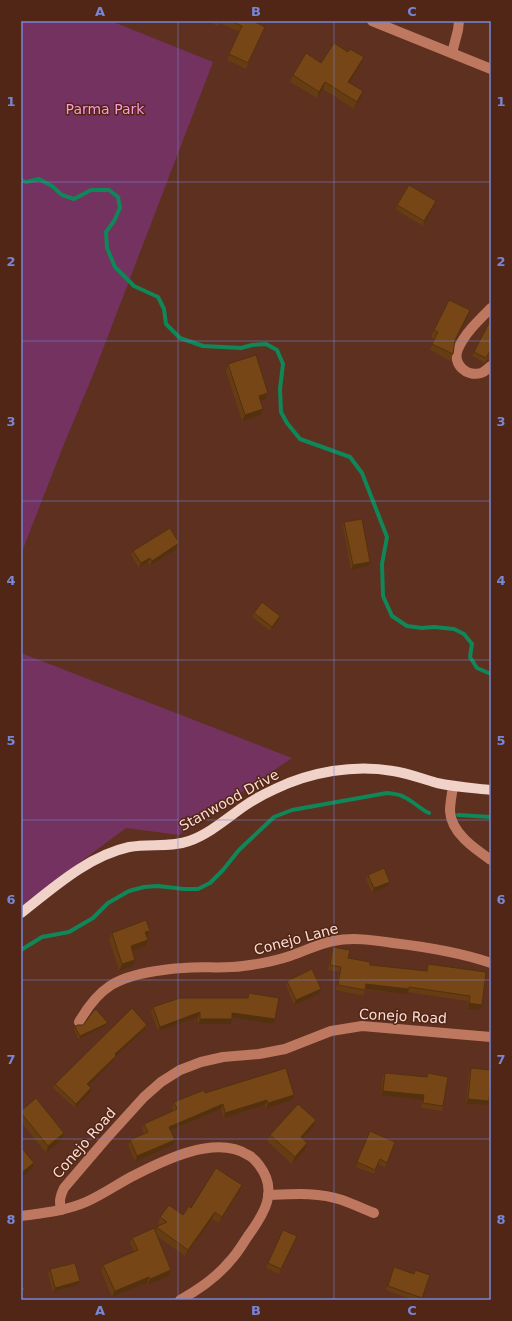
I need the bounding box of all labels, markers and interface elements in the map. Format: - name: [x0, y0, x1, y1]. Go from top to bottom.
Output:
- text: A: [95, 4, 105, 19]
- text: B: [251, 4, 261, 19]
- text: C: [407, 4, 417, 19]
- text: 1: [6, 94, 16, 109]
- text: 1: [496, 94, 506, 109]
- park label: Parma Park: [66, 101, 145, 117]
- text: 2: [6, 254, 16, 269]
- text: 2: [496, 254, 506, 269]
- text: 3: [6, 414, 16, 429]
- text: 3: [496, 414, 506, 429]
- text: 4: [6, 573, 16, 588]
- text: 4: [496, 573, 506, 588]
- text: 5: [6, 733, 16, 748]
- text: 5: [496, 733, 506, 748]
- street label: Stanwood Drive: [177, 766, 281, 834]
- text: 6: [6, 892, 16, 907]
- text: 6: [496, 892, 506, 907]
- street label: Conejo Lane: [252, 920, 340, 958]
- street label: Conejo Road: [359, 1006, 447, 1026]
- text: 7: [6, 1052, 16, 1067]
- text: 7: [496, 1052, 506, 1067]
- street label: Conejo Road: [49, 1105, 119, 1181]
- text: 8: [6, 1212, 16, 1227]
- text: 8: [496, 1212, 506, 1227]
- text: A: [95, 1303, 105, 1318]
- text: B: [251, 1303, 261, 1318]
- text: C: [407, 1303, 417, 1318]

